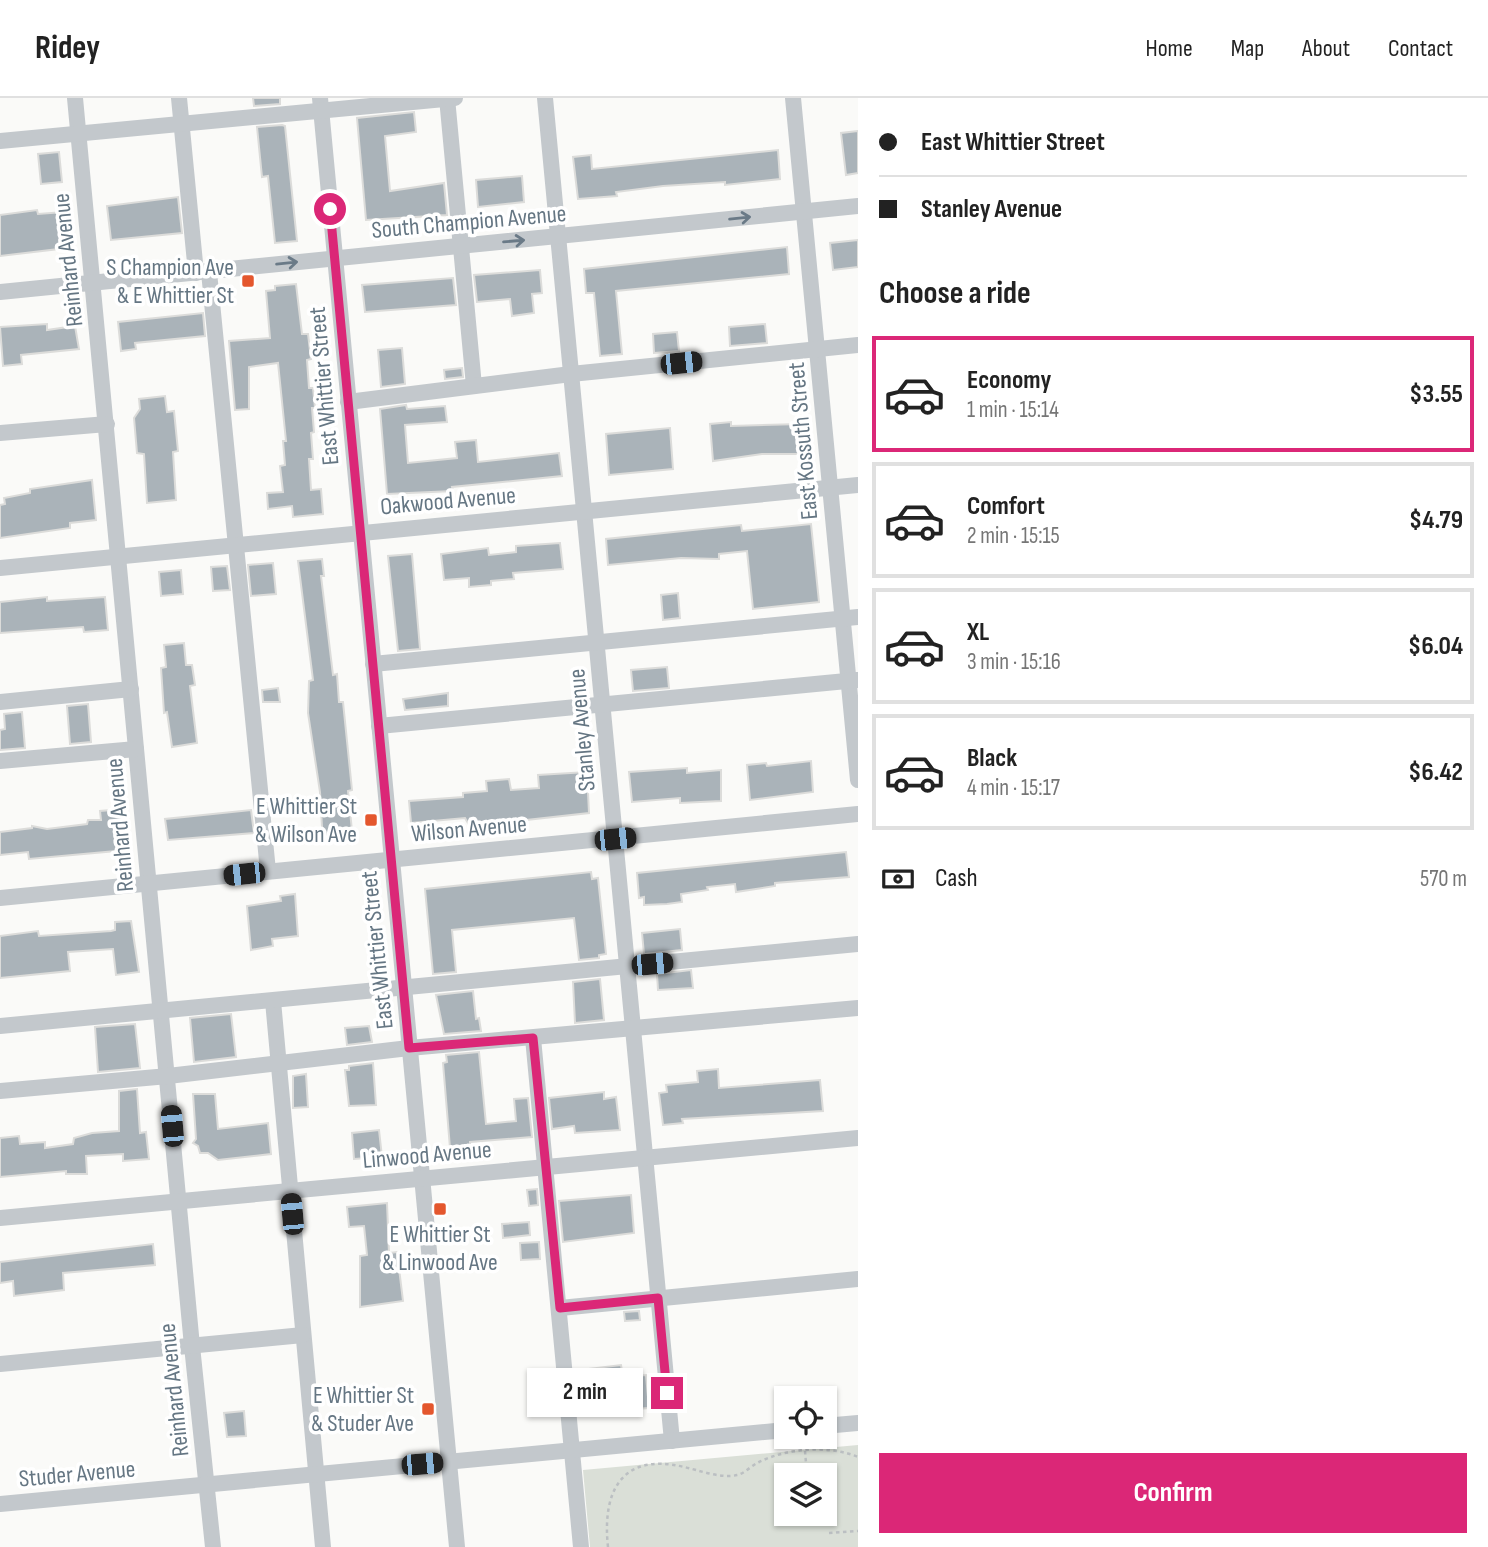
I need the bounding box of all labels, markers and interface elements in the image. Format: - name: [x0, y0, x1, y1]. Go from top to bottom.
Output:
- text: Ridey: [35, 28, 100, 68]
- text: Home: [1145, 34, 1193, 63]
- text: Map: [1231, 34, 1264, 63]
- text: About: [1302, 34, 1350, 63]
- text: Contact: [1388, 34, 1453, 63]
- text: East Whittier Street: [921, 127, 1105, 158]
- street label: Reinhard Avenue: [47, 192, 89, 328]
- route start: [314, 193, 346, 225]
- text: Stanley Avenue: [921, 194, 1062, 225]
- street label: South Champion Avenue: [370, 199, 568, 245]
- one-way arrow: [728, 212, 751, 225]
- one-way arrow: [502, 234, 524, 247]
- place label: S Champion Ave & E Whittier St: [106, 253, 234, 310]
- one-way arrow: [276, 257, 298, 270]
- marker: S Champion Ave & E Whittier St: [240, 273, 256, 289]
- text: Choose a ride: [879, 274, 1031, 313]
- street label: East Whittier Street: [303, 306, 345, 466]
- car: [660, 350, 703, 376]
- street label: East Kossuth Street: [782, 361, 824, 521]
- icon: car: [883, 363, 946, 426]
- text: Economy: [967, 365, 1051, 396]
- text: $3.55: [1409, 379, 1463, 410]
- text: 1 min · 15:14: [967, 396, 1059, 424]
- street label: Oakwood Avenue: [379, 481, 517, 521]
- icon: car: [883, 489, 946, 552]
- text: Comfort: [967, 491, 1045, 522]
- text: $4.79: [1409, 505, 1463, 536]
- text: 2 min · 15:15: [967, 522, 1060, 550]
- icon: car: [883, 615, 946, 678]
- text: XL: [967, 617, 989, 648]
- text: $6.04: [1408, 631, 1463, 662]
- text: 3 min · 15:16: [967, 648, 1061, 676]
- street label: Stanley Avenue: [562, 668, 602, 792]
- icon: car: [883, 741, 946, 804]
- text: Black: [967, 743, 1017, 774]
- street label: Reinhard Avenue: [100, 757, 140, 893]
- text: $6.42: [1408, 757, 1463, 788]
- text: 4 min · 15:17: [967, 774, 1060, 802]
- place label: E Whittier St & Wilson Ave: [255, 792, 357, 849]
- street label: Wilson Avenue: [410, 810, 528, 848]
- marker: E Whittier St & Wilson Ave: [363, 812, 379, 828]
- car: [594, 826, 637, 852]
- icon: cash: [879, 860, 917, 898]
- car: [223, 861, 266, 887]
- text: Cash: [935, 863, 978, 894]
- text: 570 m: [1420, 865, 1467, 893]
- street label: East Whittier Street: [354, 869, 400, 1031]
- car: [631, 952, 674, 976]
- car: [160, 1104, 185, 1148]
- street label: Linwood Avenue: [361, 1135, 493, 1175]
- car: [280, 1192, 305, 1236]
- marker: E Whittier St & Linwood Ave: [432, 1201, 448, 1217]
- place label: E Whittier St & Linwood Ave: [382, 1220, 498, 1277]
- street label: Reinhard Avenue: [153, 1322, 195, 1458]
- callout: 2 min: [527, 1368, 642, 1418]
- route end: [651, 1377, 683, 1409]
- text: 2 min: [563, 1378, 607, 1406]
- place label: E Whittier St & Studer Ave: [311, 1381, 414, 1438]
- map controls: [774, 1386, 837, 1526]
- button: locate: [774, 1386, 837, 1449]
- marker: E Whittier St & Studer Ave: [420, 1401, 436, 1417]
- car: [401, 1452, 444, 1476]
- button: Confirm: [879, 1453, 1467, 1533]
- street label: Studer Avenue: [18, 1454, 136, 1494]
- button: layers: [774, 1463, 837, 1526]

